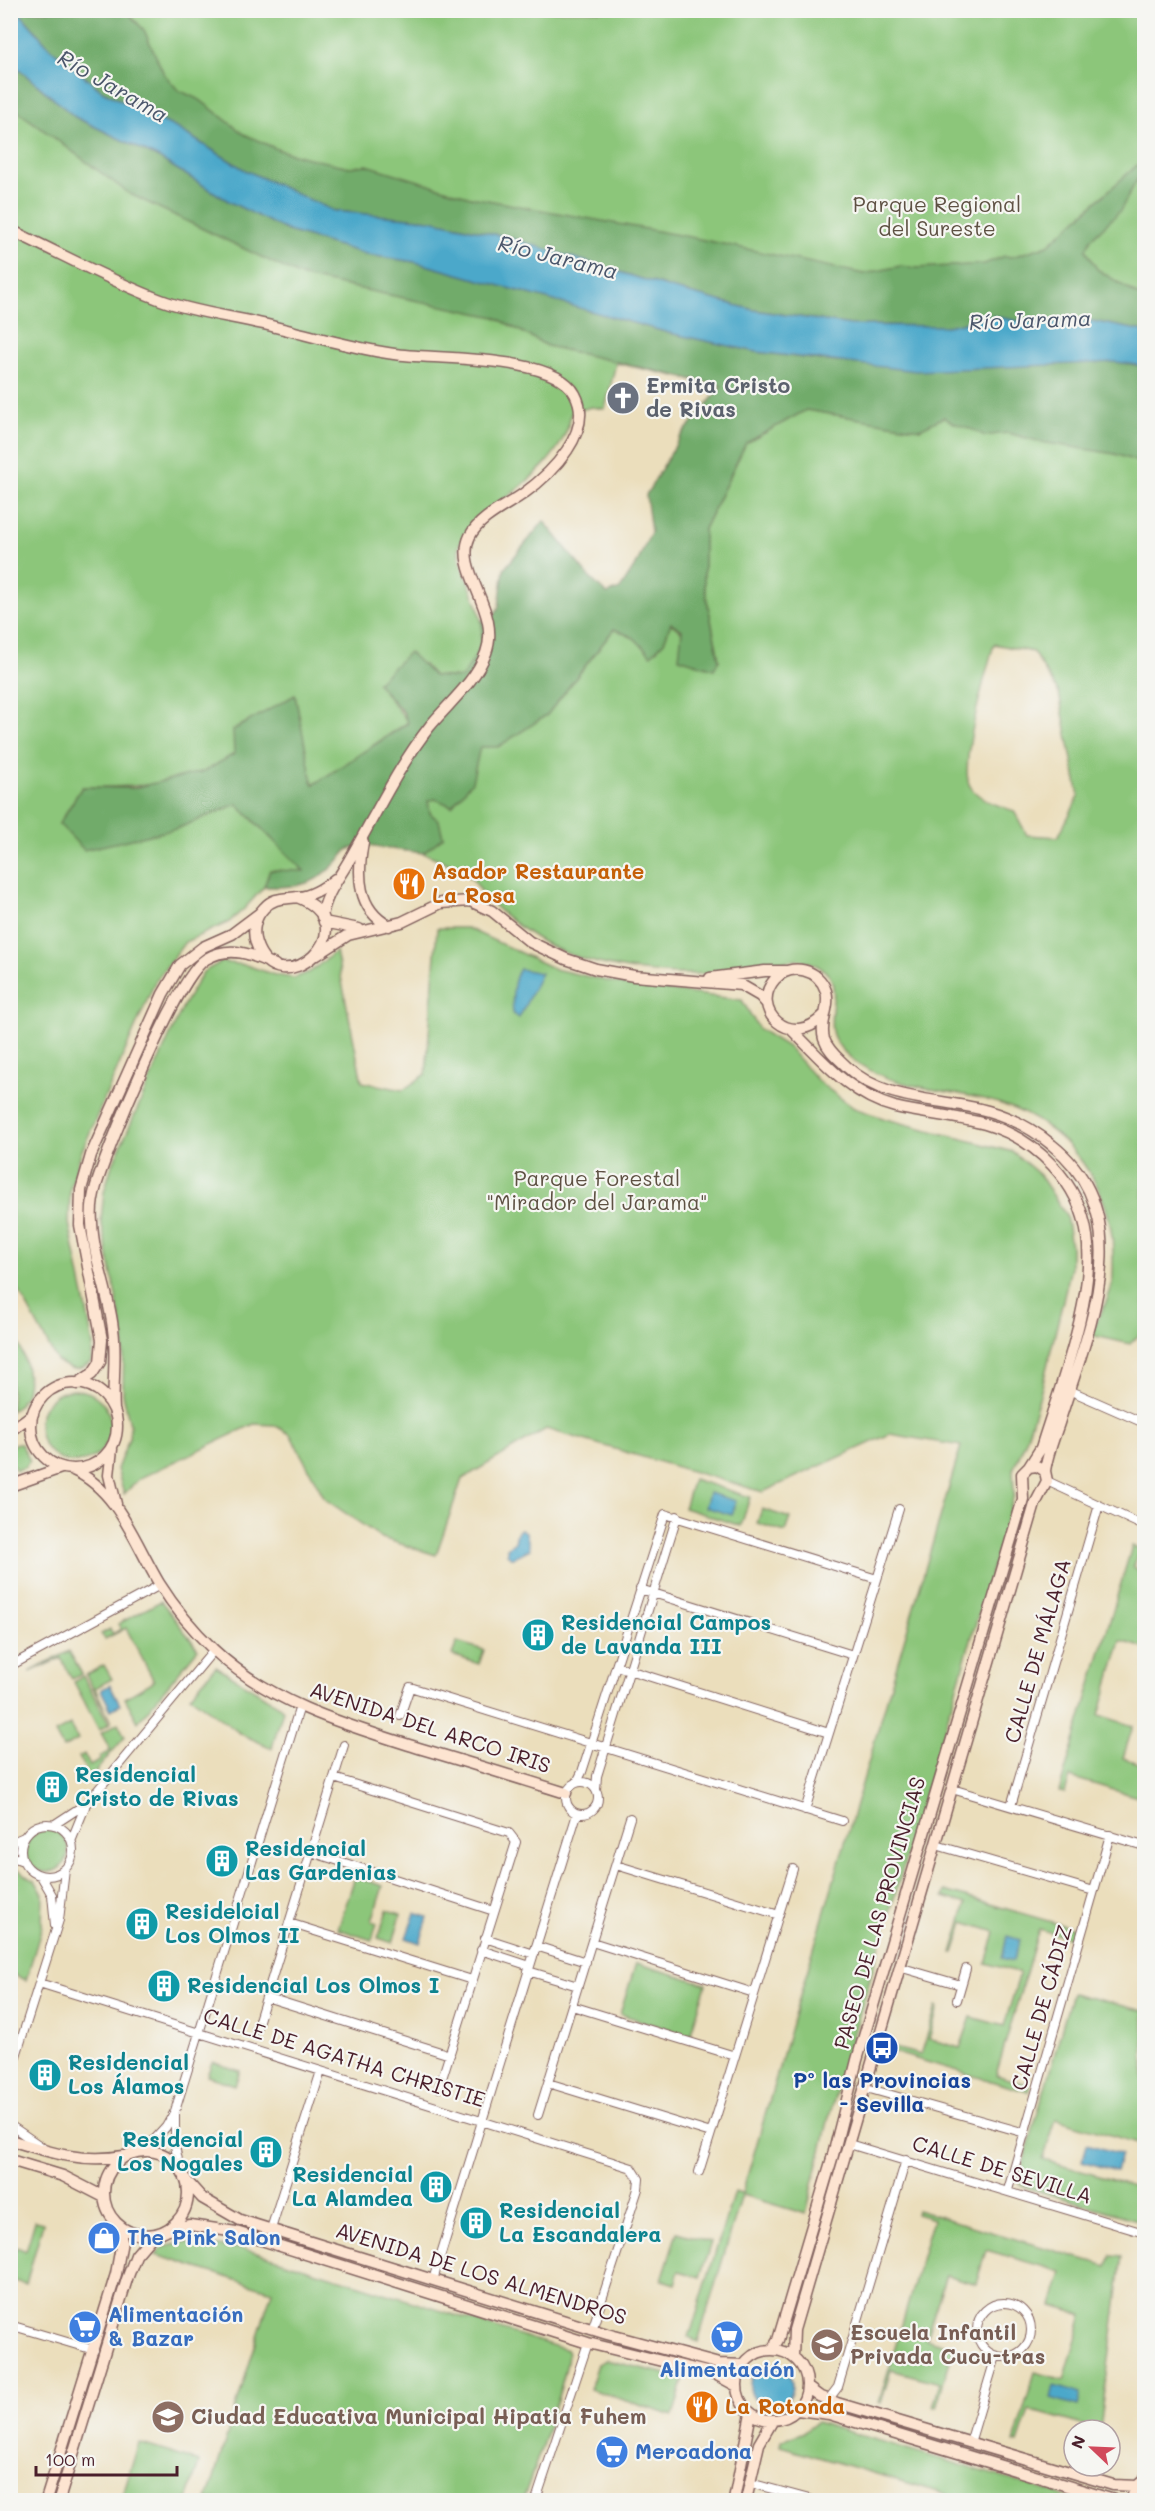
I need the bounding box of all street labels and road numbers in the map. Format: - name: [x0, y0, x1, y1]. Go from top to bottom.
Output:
- street label: CALLE DE MÁLAGA: [997, 1555, 1076, 1746]
- street label: AVENIDA DEL ARCO IRIS: [307, 1675, 554, 1778]
- street label: PASEO DE LAS PROVINCIAS: [827, 1773, 930, 2052]
- street label: CALLE DE CÁDIZ: [1004, 1922, 1077, 2093]
- street label: CALLE DE AGATHA CHRISTIE: [200, 2001, 489, 2112]
- street label: CALLE DE SEVILLA: [909, 2128, 1096, 2209]
- street label: AVENIDA DE LOS ALMENDROS: [333, 2215, 630, 2330]

